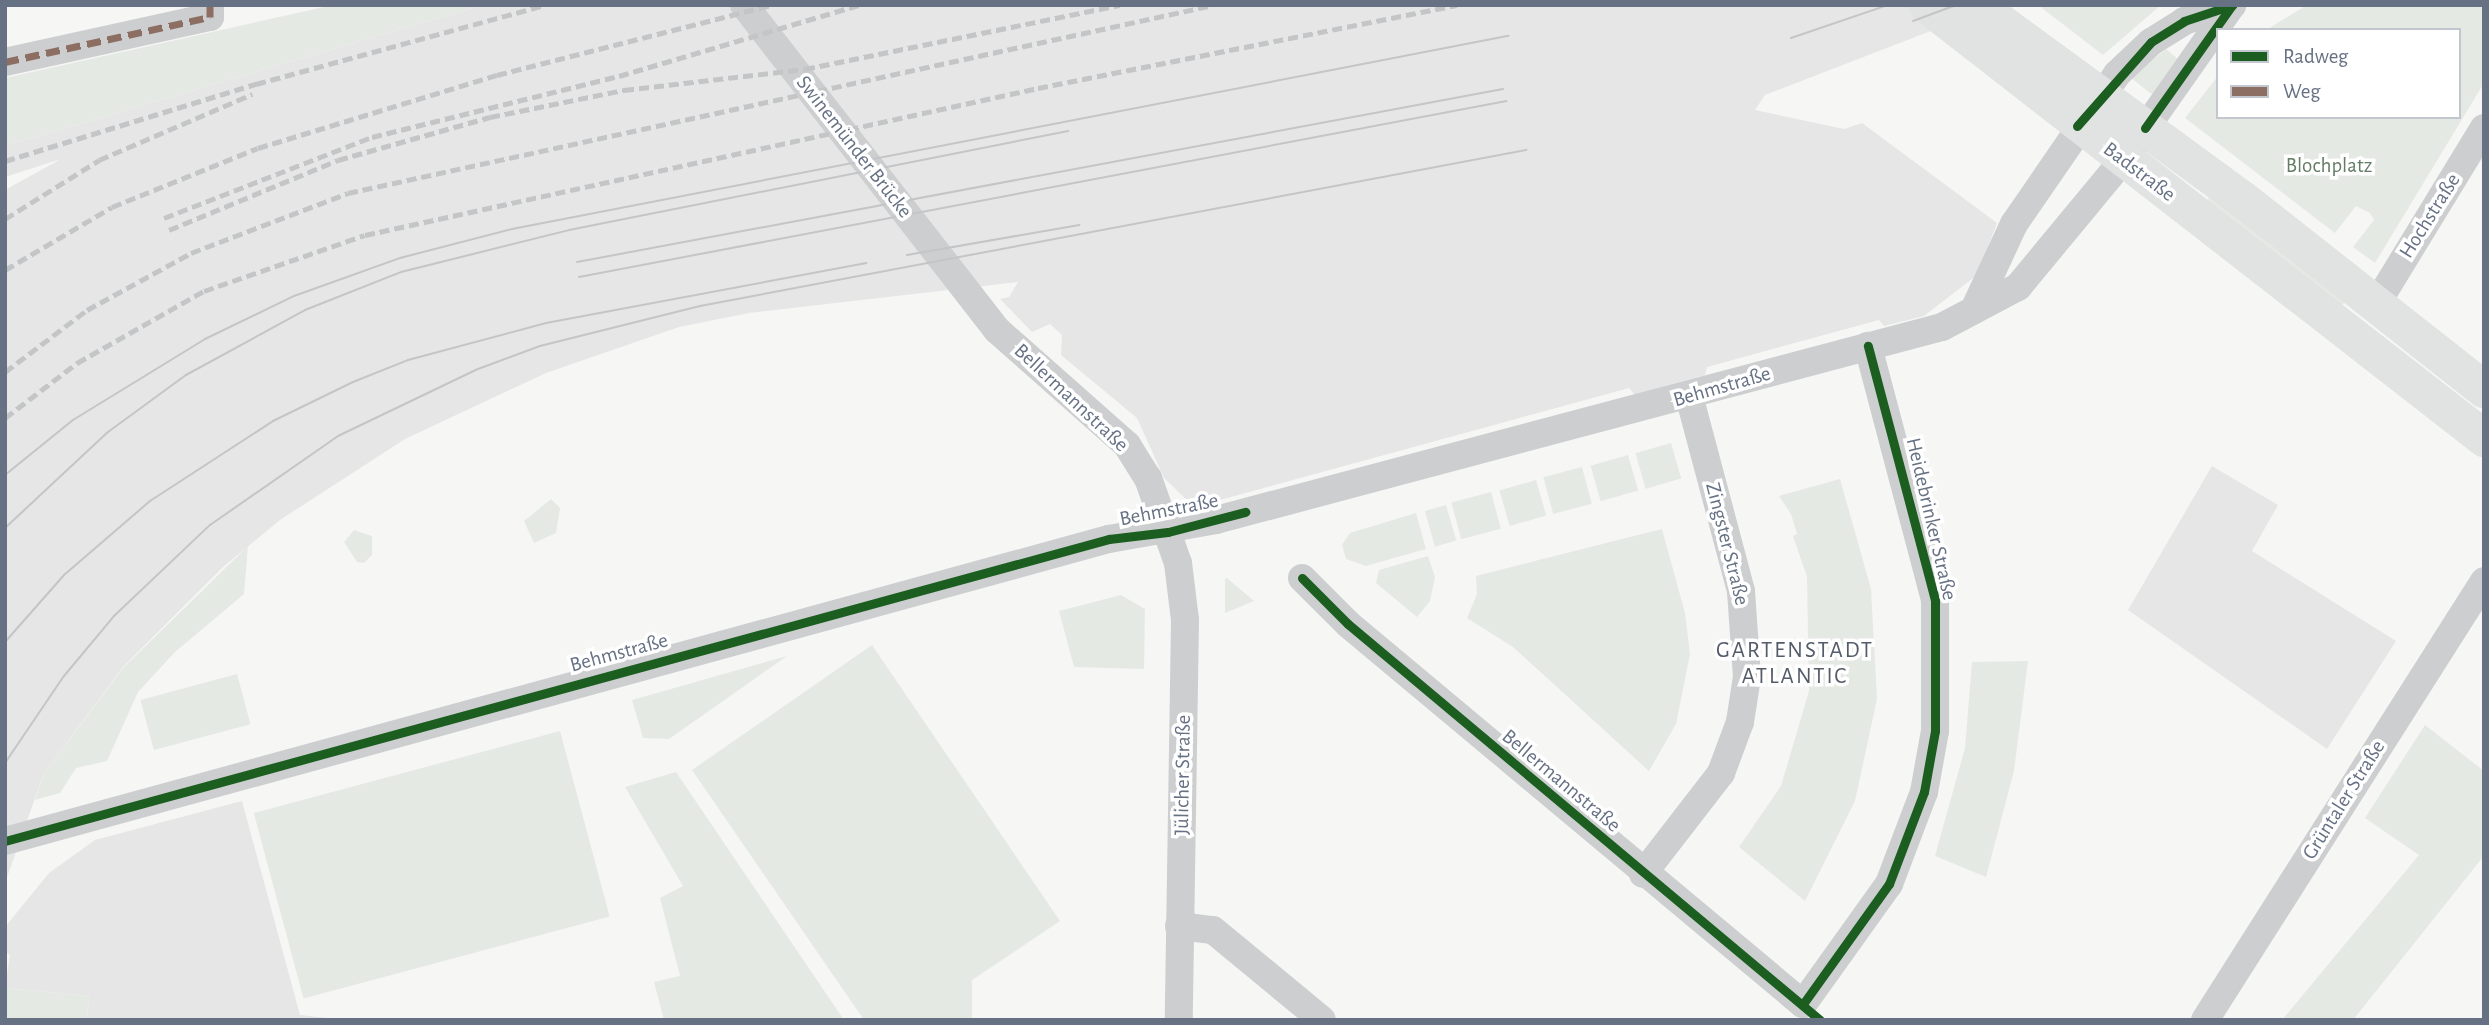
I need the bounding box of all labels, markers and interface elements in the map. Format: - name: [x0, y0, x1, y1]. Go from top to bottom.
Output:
- legend: [2216, 28, 2461, 119]
- text: Radweg: [2283, 46, 2348, 67]
- street label: Swinemünder Brücke: [791, 71, 917, 223]
- text: Weg: [2283, 81, 2321, 102]
- street label: Badstraße: [2098, 137, 2180, 207]
- park label: Blochplatz: [2286, 153, 2372, 179]
- street label: Hochstraße: [2394, 169, 2466, 263]
- street label: Bellermannstraße: [1009, 339, 1133, 457]
- street label: Behmstraße: [1670, 361, 1774, 413]
- street label: Heidebrinker Straße: [1900, 435, 1962, 603]
- street label: Zingster Straße: [1700, 480, 1754, 608]
- street label: Behmstraße: [1117, 488, 1221, 532]
- street label: Behmstraße: [567, 628, 671, 678]
- district label: GARTENSTADT ATLANTIC: [1717, 637, 1873, 691]
- street label: Jülicher Straße: [1169, 715, 1197, 835]
- street label: Bellermannstraße: [1496, 724, 1626, 838]
- street label: Grüntaler Straße: [2297, 736, 2391, 864]

